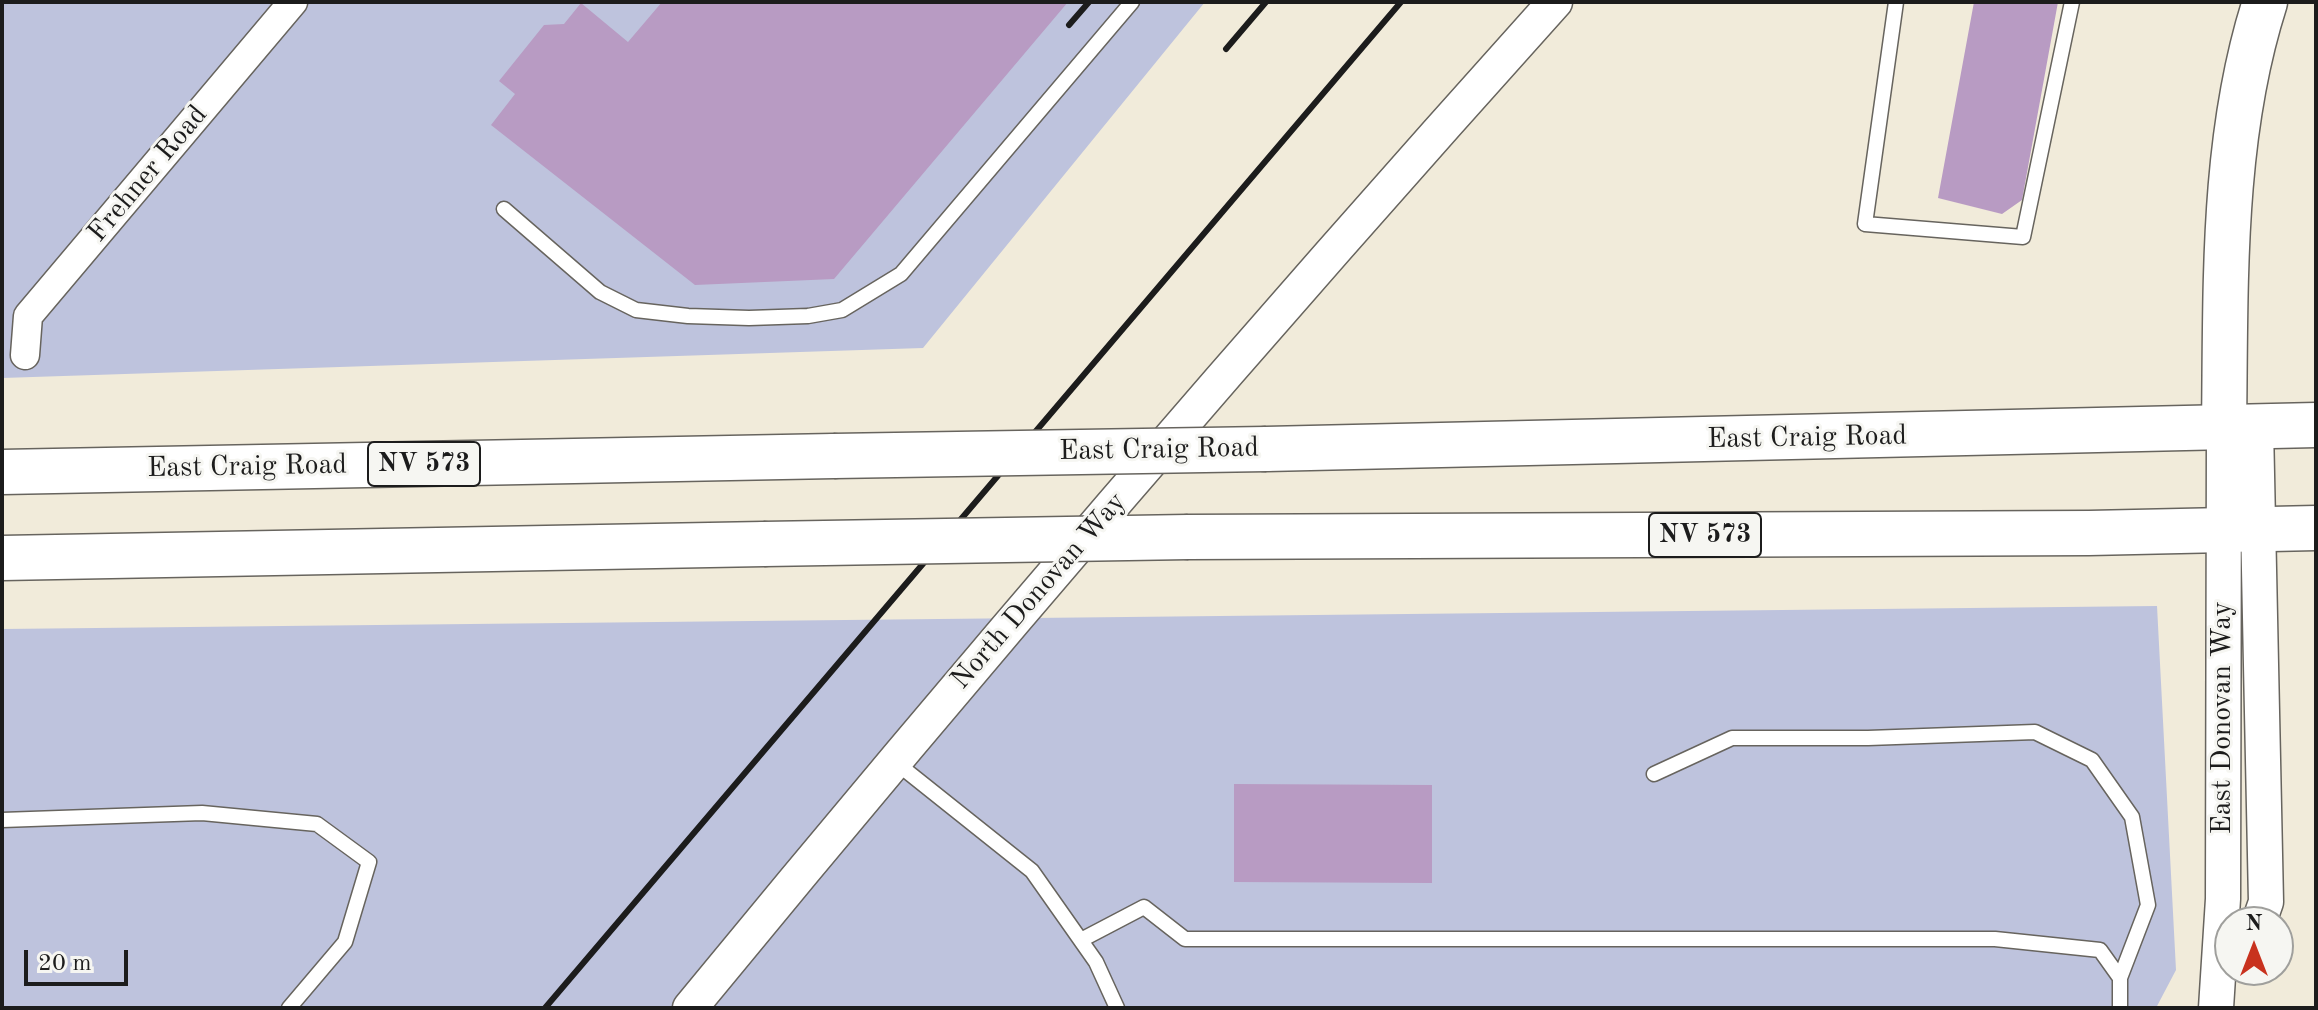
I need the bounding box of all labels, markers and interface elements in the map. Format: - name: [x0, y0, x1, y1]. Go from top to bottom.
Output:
- street label: Frehner Road: [81, 99, 215, 249]
- street label: East Craig Road: [1707, 419, 1907, 457]
- street label: East Craig Road: [1059, 431, 1259, 469]
- road number: NV 573: [368, 442, 480, 486]
- street label: East Craig Road: [147, 448, 347, 486]
- street label: North Donovan Way: [944, 486, 1134, 696]
- road number: NV 573: [1649, 513, 1761, 557]
- street label: East Donovan Way: [2206, 601, 2240, 835]
- north arrow: [2214, 906, 2294, 986]
- text: N: [2246, 913, 2262, 935]
- scale bar: [28, 934, 132, 984]
- text: 20 m: [38, 952, 92, 976]

